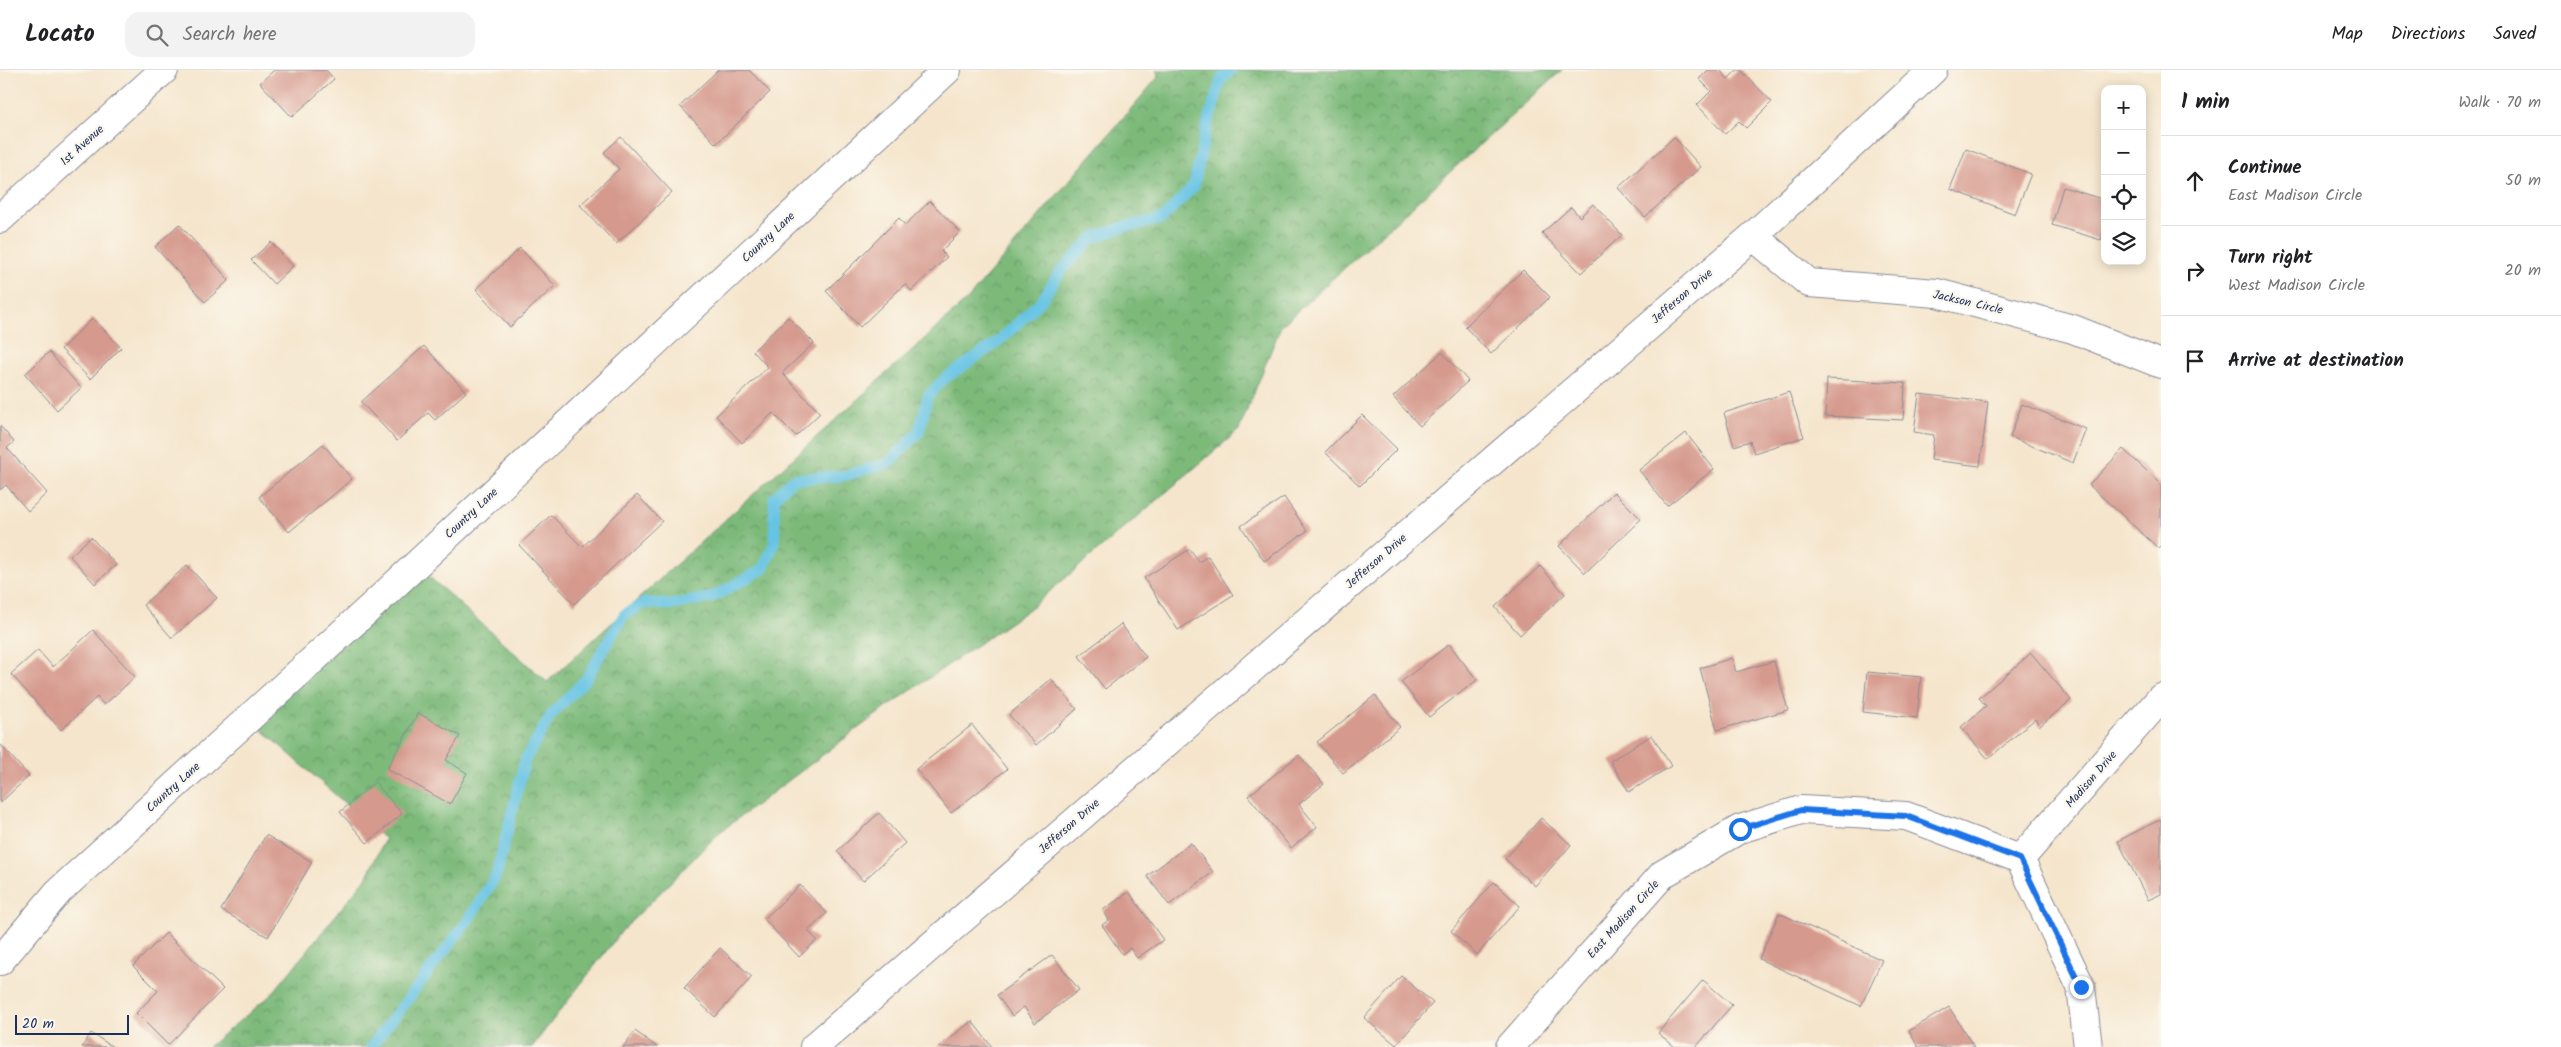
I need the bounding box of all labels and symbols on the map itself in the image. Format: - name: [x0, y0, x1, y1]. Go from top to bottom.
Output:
- street label: 1st Avenue: [56, 120, 109, 170]
- street label: Country Lane: [737, 207, 800, 267]
- street label: Jefferson Drive: [1647, 264, 1718, 329]
- street label: Jackson Circle: [1931, 285, 2006, 320]
- street label: Country Lane: [440, 483, 503, 543]
- street label: Jefferson Drive: [1341, 529, 1412, 594]
- street label: Madison Drive: [2061, 746, 2122, 812]
- street label: Country Lane: [142, 757, 205, 817]
- street label: Jefferson Drive: [1034, 794, 1105, 859]
- route start: [1729, 818, 1752, 841]
- street label: East Madison Circle: [1583, 875, 1664, 963]
- route end: [2070, 976, 2093, 999]
- scale bar: [15, 1012, 129, 1035]

